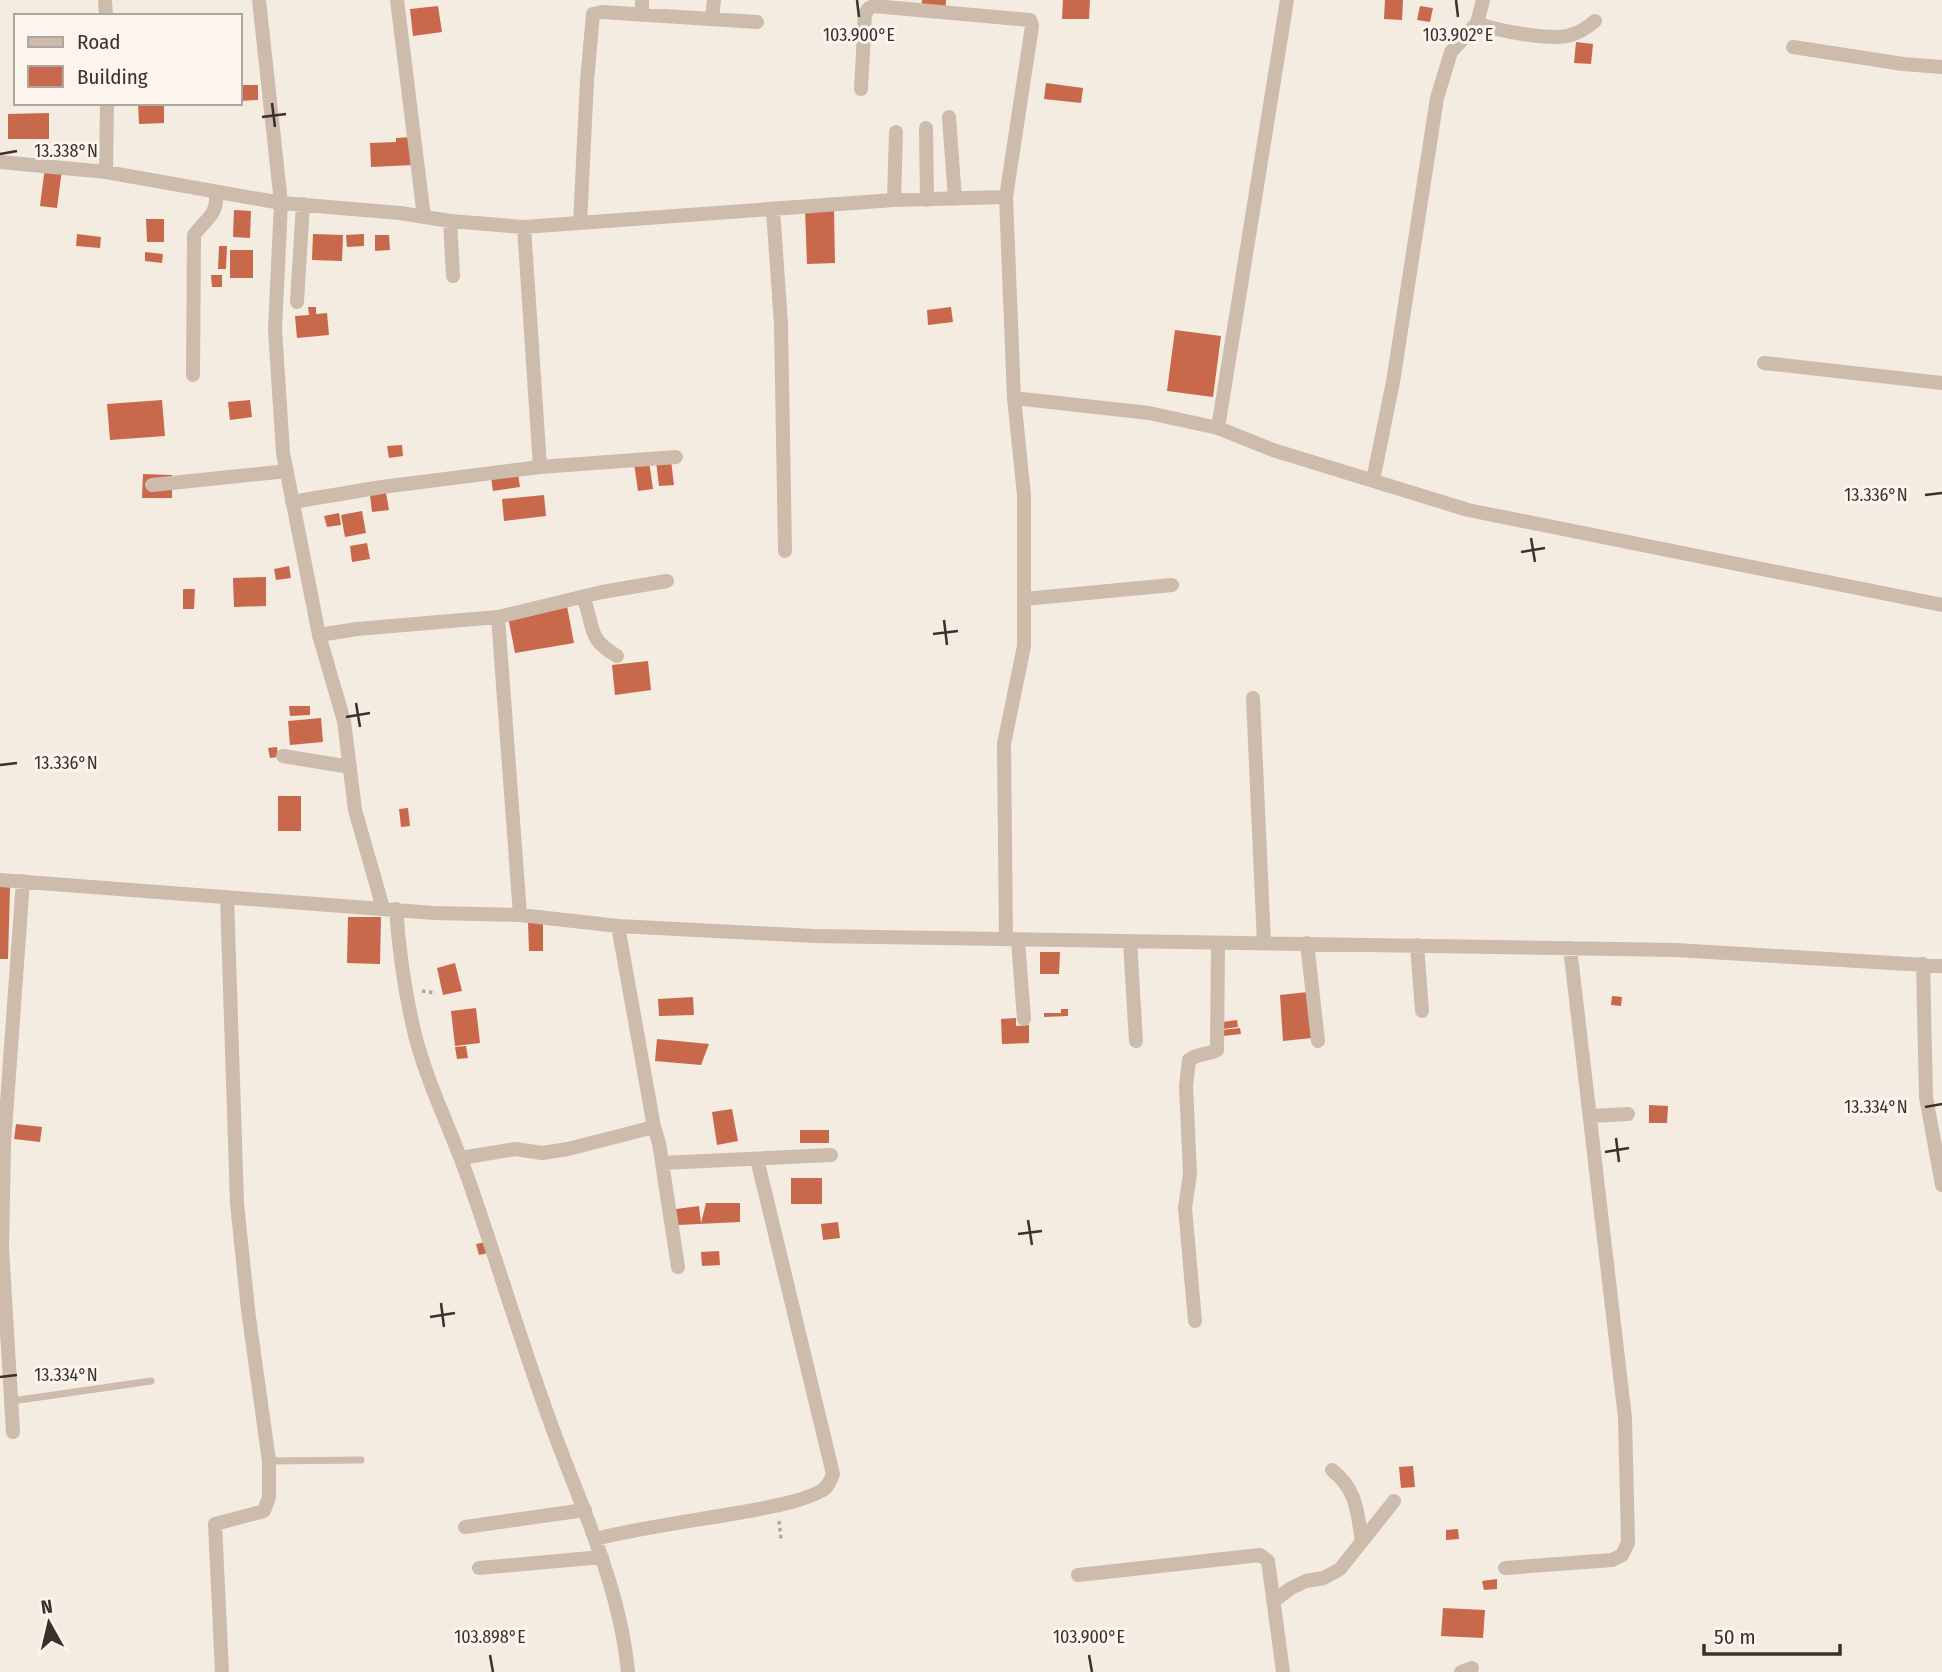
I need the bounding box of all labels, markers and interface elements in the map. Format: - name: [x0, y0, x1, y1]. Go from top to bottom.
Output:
- legend: [14, 14, 242, 105]
- text: 103.900°E: [823, 24, 895, 46]
- text: 103.902°E: [1423, 24, 1493, 46]
- text: Road: [77, 29, 121, 55]
- text: Building: [77, 64, 148, 90]
- text: 13.338°N: [34, 140, 98, 162]
- text: 13.336°N: [1844, 484, 1908, 506]
- text: 13.336°N: [34, 752, 98, 774]
- text: 13.334°N: [1844, 1096, 1908, 1118]
- text: 13.334°N: [34, 1364, 98, 1386]
- north arrow: [14, 1588, 84, 1658]
- text: N: [39, 1594, 54, 1619]
- scale bar: [1704, 1612, 1840, 1656]
- text: 50 m: [1714, 1624, 1756, 1650]
- text: 103.898°E: [454, 1626, 526, 1648]
- text: 103.900°E: [1053, 1626, 1125, 1648]

